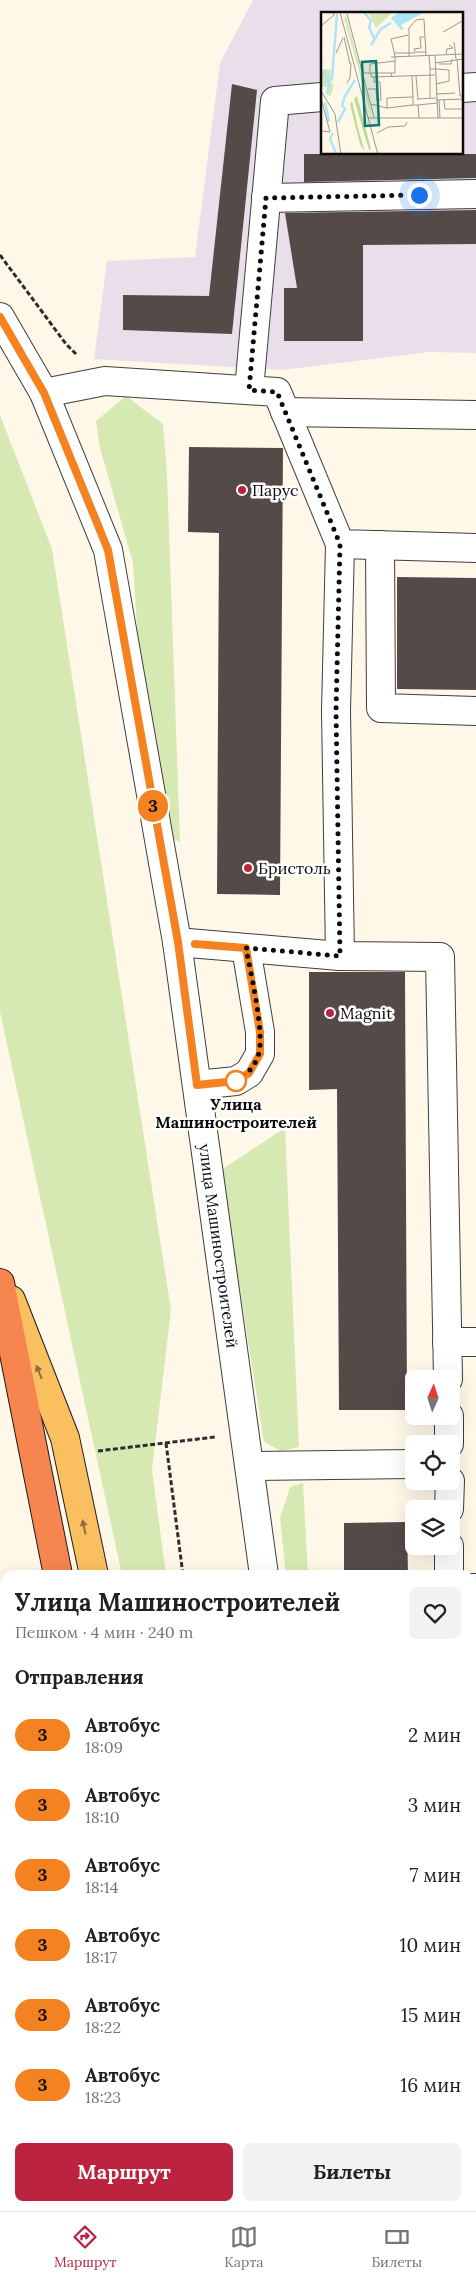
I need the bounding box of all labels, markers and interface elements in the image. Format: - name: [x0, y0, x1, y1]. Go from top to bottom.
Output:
- inset map: [321, 12, 464, 155]
- your location: [407, 183, 432, 208]
- place label: Парус: [252, 480, 299, 500]
- marker: Парус: [236, 484, 248, 496]
- line badge: 3: [137, 790, 169, 822]
- text: 3: [148, 794, 158, 817]
- place label: Бристоль: [258, 858, 331, 878]
- marker: Бристоль: [242, 862, 254, 874]
- place label: Magnit: [340, 1003, 393, 1023]
- marker: Magnit: [324, 1007, 336, 1019]
- marker: Улица Машиностроителей: [225, 1070, 247, 1092]
- place label: Улица Машиностроителей: [155, 1094, 317, 1132]
- street label: улица Машиностроителей: [195, 1142, 243, 1349]
- one-way arrow: [35, 1364, 43, 1379]
- north arrow: [405, 1370, 460, 1425]
- map controls: [405, 1370, 460, 1555]
- button: locate: [405, 1435, 460, 1490]
- button: layers: [405, 1500, 460, 1555]
- one-way arrow: [80, 1520, 88, 1535]
- text: Улица Машиностроителей: [15, 1587, 340, 1618]
- button: heart: [409, 1587, 461, 1639]
- text: Пешком · 4 мин · 240 m: [15, 1622, 193, 1642]
- text: Отправления: [15, 1665, 144, 1689]
- text: Автобус: [85, 1713, 160, 1737]
- text: 3: [37, 1723, 48, 1746]
- text: 2 мин: [408, 1723, 461, 1747]
- text: 18:09: [85, 1737, 123, 1757]
- text: Автобус: [85, 1783, 160, 1807]
- text: 3: [37, 1793, 48, 1816]
- text: 3 мин: [408, 1793, 461, 1817]
- text: 18:10: [85, 1807, 120, 1827]
- text: Автобус: [85, 1853, 160, 1877]
- text: 3: [37, 1863, 48, 1886]
- text: 7 мин: [409, 1863, 461, 1887]
- text: 18:14: [85, 1877, 118, 1897]
- text: Автобус: [85, 1923, 160, 1947]
- text: 3: [37, 1933, 48, 1956]
- text: 10 мин: [400, 1933, 461, 1957]
- text: 18:17: [85, 1947, 117, 1967]
- text: Автобус: [85, 1993, 160, 2017]
- text: 3: [37, 2003, 48, 2026]
- text: 15 мин: [401, 2003, 461, 2027]
- text: 18:22: [85, 2017, 121, 2037]
- text: Автобус: [85, 2063, 160, 2087]
- text: 3: [37, 2073, 48, 2096]
- text: 16 мин: [400, 2073, 461, 2097]
- text: 18:23: [85, 2087, 121, 2107]
- button: Маршрут: [15, 2143, 233, 2201]
- button: Билеты: [243, 2143, 461, 2201]
- tab: Маршрут: [54, 2223, 117, 2271]
- tab: Карта: [224, 2223, 264, 2271]
- tab: Билеты: [371, 2223, 422, 2271]

